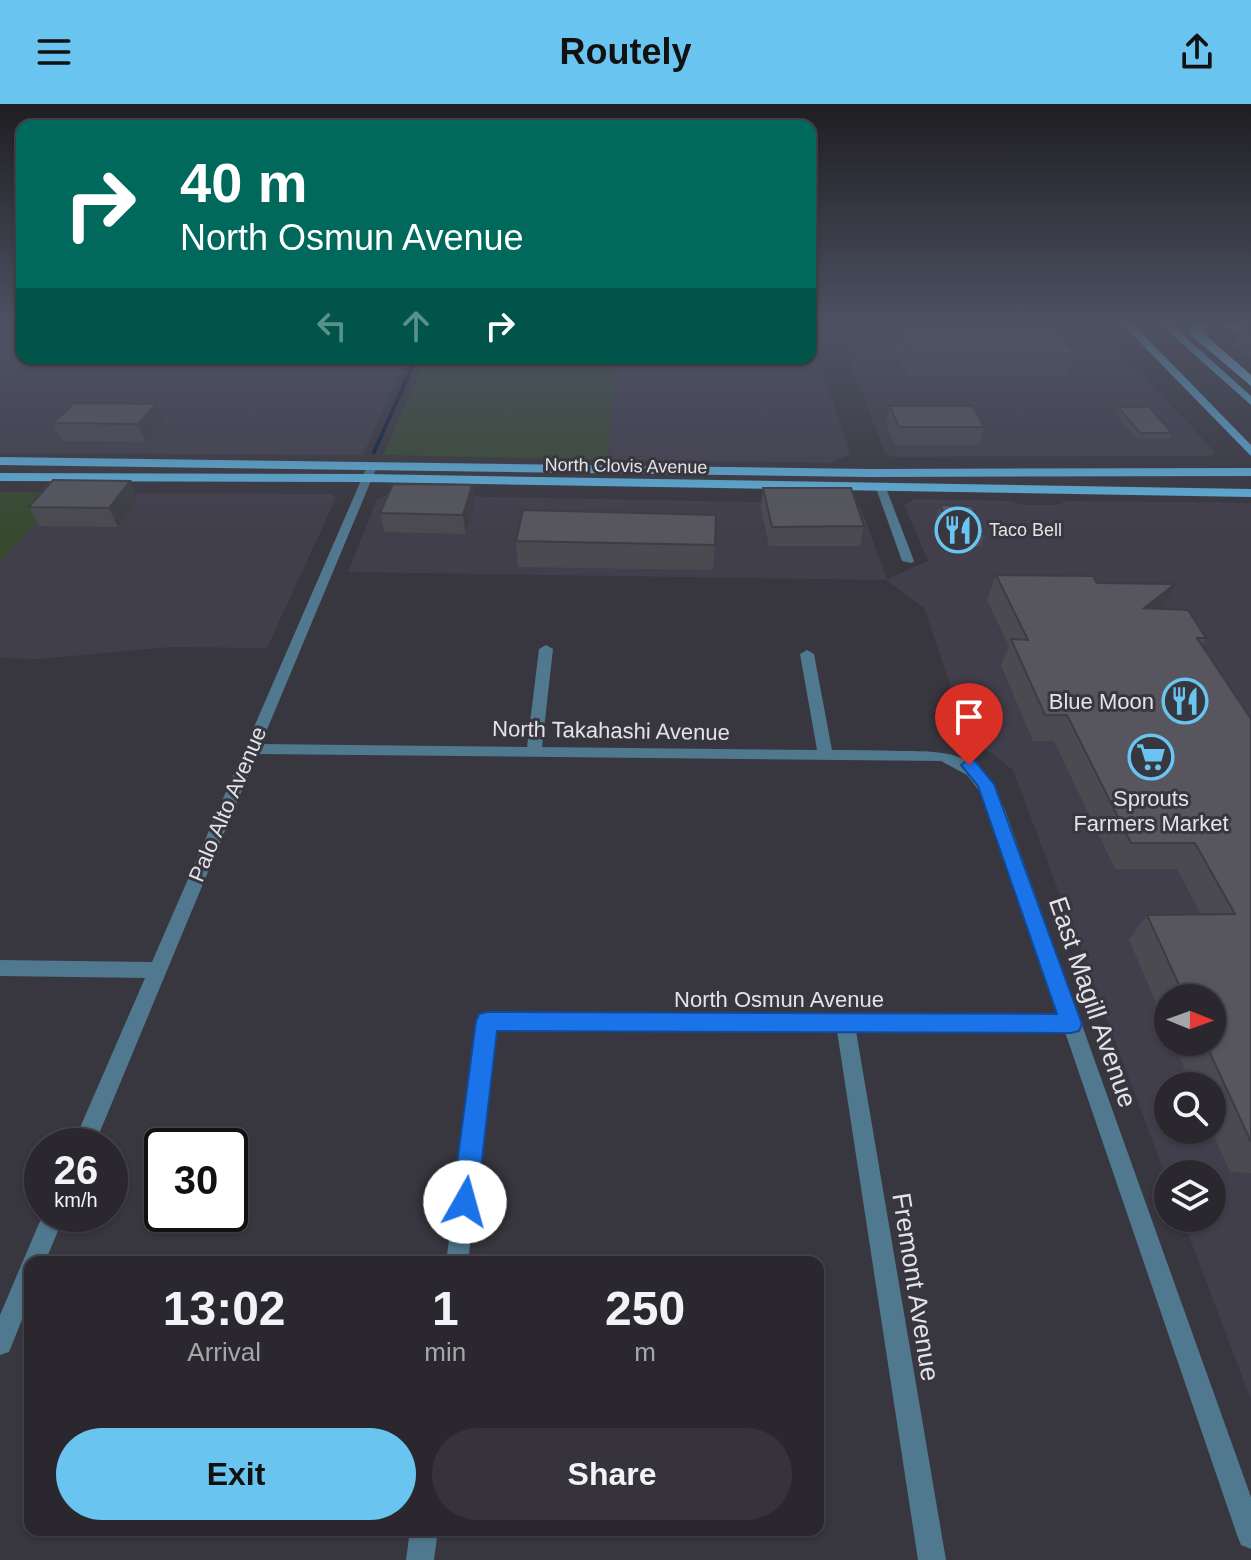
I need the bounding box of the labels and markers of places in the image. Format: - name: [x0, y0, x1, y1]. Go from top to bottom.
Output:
- restaurant icon: Taco Bell: [934, 506, 982, 554]
- place label: Taco Bell: [989, 520, 1062, 540]
- restaurant icon: Blue Moon: [1161, 677, 1209, 725]
- pin: [935, 683, 1003, 765]
- place label: Blue Moon: [1049, 689, 1154, 714]
- supermarket icon: Sprouts Farmers Market: [1127, 733, 1175, 781]
- place label: Sprouts Farmers Market: [1073, 786, 1229, 836]

